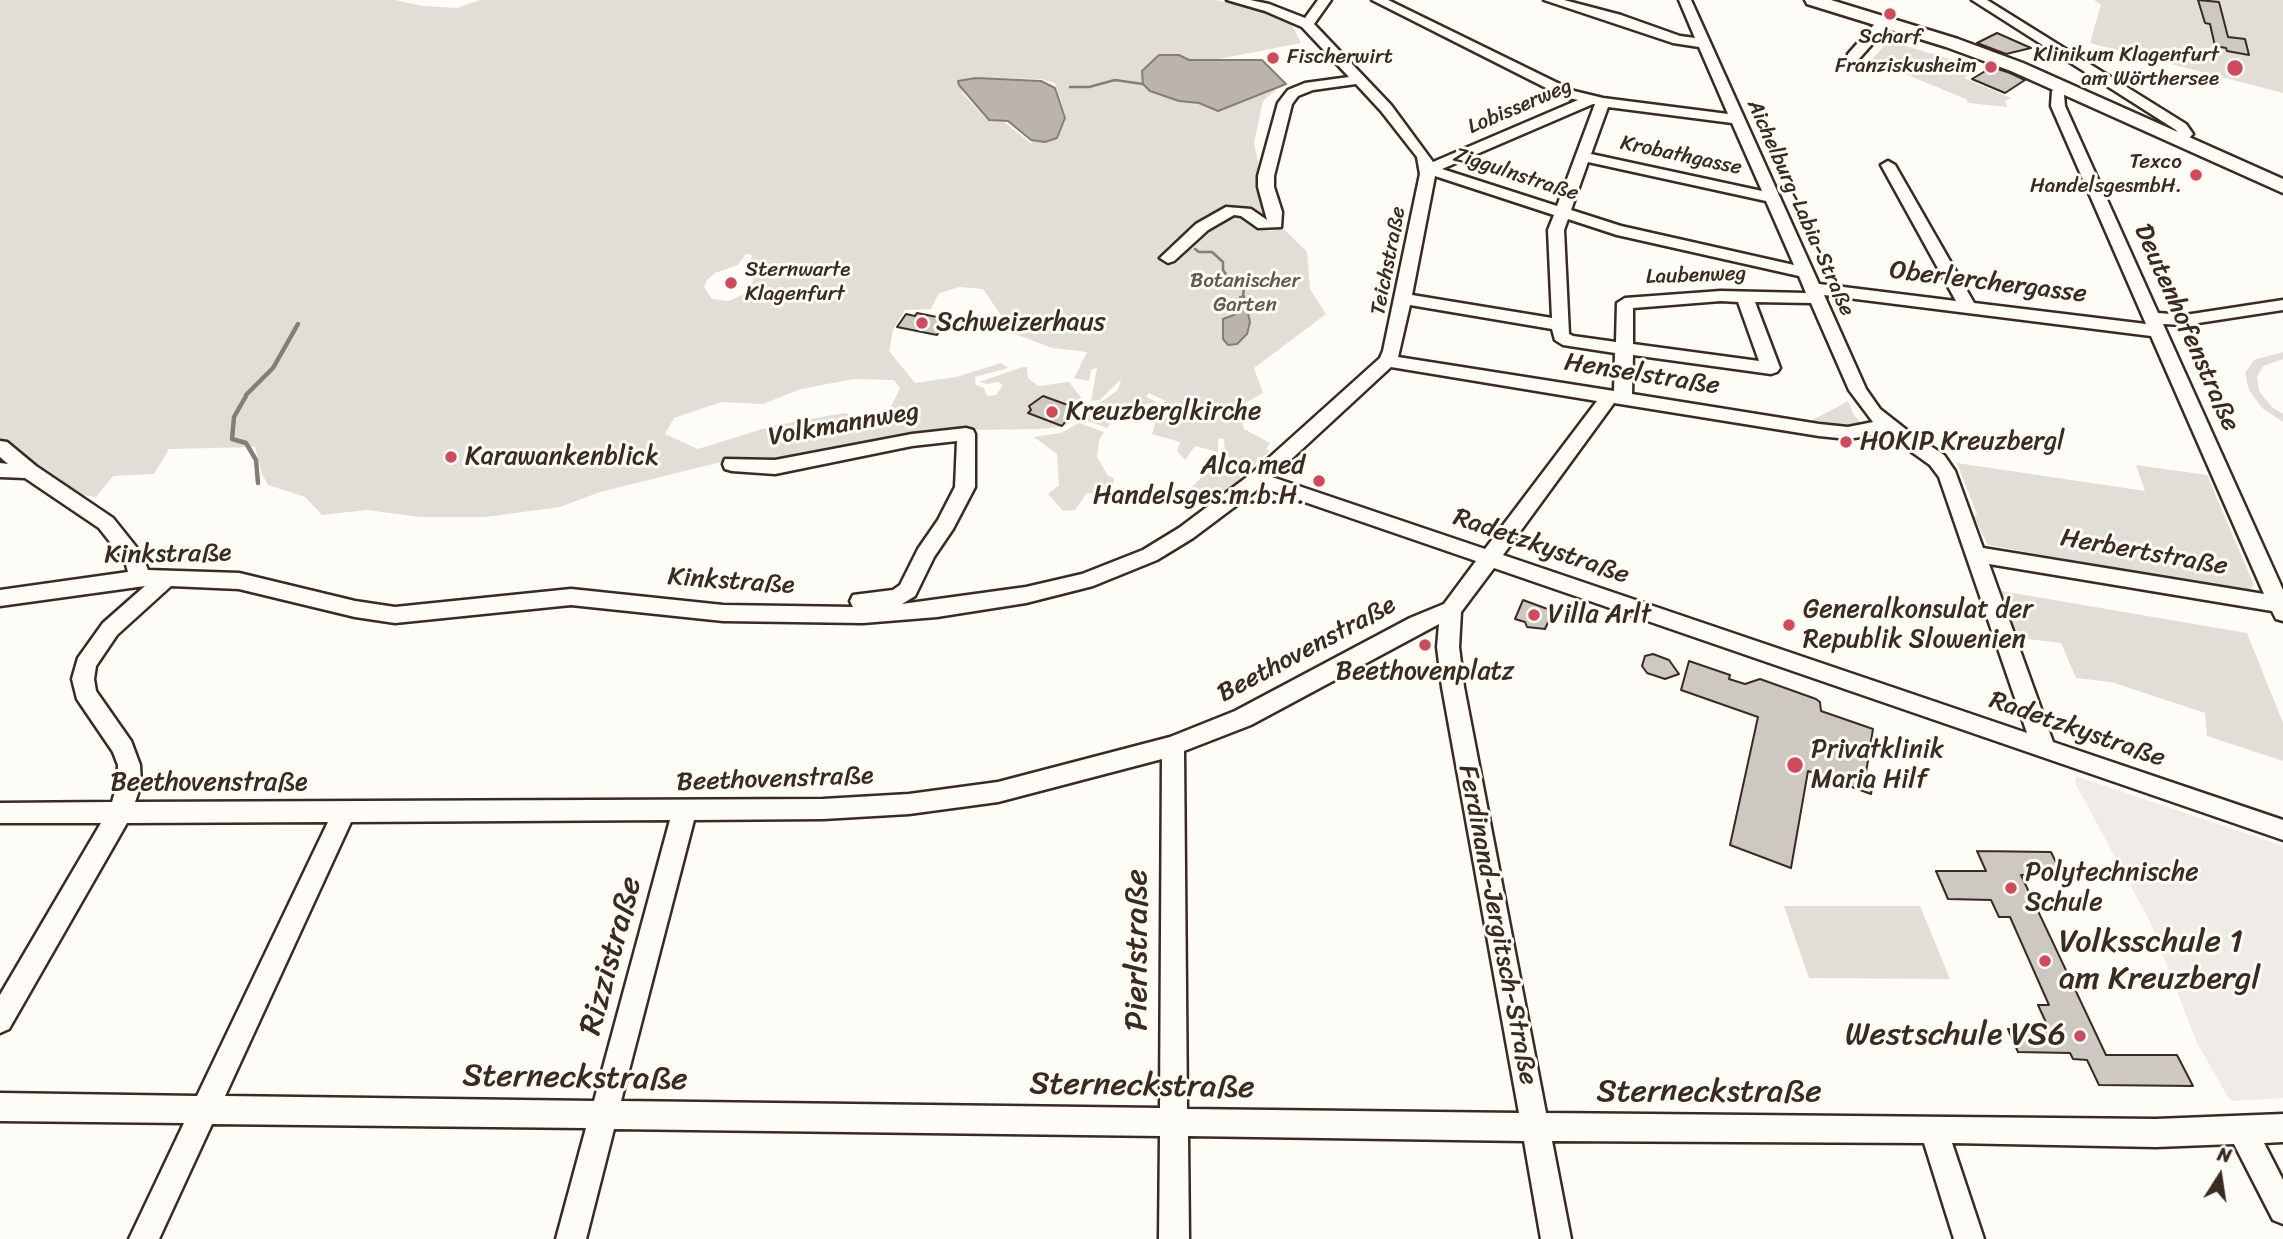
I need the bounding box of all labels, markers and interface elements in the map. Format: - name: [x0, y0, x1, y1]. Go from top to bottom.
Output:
- marker: Scharf: [1882, 6, 1898, 22]
- place label: Scharf: [1858, 25, 1922, 51]
- place label: Klinikum Klagenfurt am Wörthersee: [2034, 43, 2219, 93]
- place label: Fischerwirt: [1287, 45, 1393, 71]
- marker: Fischerwirt: [1265, 50, 1281, 66]
- place label: Franziskusheim: [1835, 54, 1977, 80]
- marker: Klinikum Klagenfurt am Wörthersee: [2225, 58, 2245, 78]
- marker: Franziskusheim: [1983, 59, 1999, 75]
- street label: Lobisserweg: [1464, 74, 1576, 140]
- street label: Aichelburg-Labia-Straße: [1741, 96, 1859, 320]
- street label: Krobathgasse: [1618, 131, 1744, 181]
- street label: Ziggulnstraße: [1451, 143, 1581, 207]
- place label: Texco HandelsgesmbH.: [2030, 150, 2182, 200]
- marker: Texco HandelsgesmbH.: [2188, 167, 2204, 183]
- street label: Teichstraße: [1366, 205, 1412, 317]
- street label: Deutenhofenstraße: [2126, 220, 2246, 436]
- street label: Oberlerchergasse: [1888, 255, 2088, 311]
- place label: Sternwarte Klagenfurt: [745, 258, 850, 308]
- street label: Laubenweg: [1645, 262, 1747, 290]
- park label: Botanischer Garten: [1190, 269, 1300, 319]
- marker: Sternwarte Klagenfurt: [723, 275, 739, 291]
- place label: Schweizerhaus: [936, 307, 1106, 339]
- marker: Schweizerhaus: [914, 315, 930, 331]
- street label: Henselstraße: [1562, 347, 1722, 403]
- street label: Volkmannweg: [766, 396, 922, 454]
- place label: Kreuzberglkirche: [1066, 396, 1261, 428]
- marker: Kreuzberglkirche: [1044, 404, 1060, 420]
- place label: HOKIP Kreuzbergl: [1860, 426, 2064, 458]
- marker: HOKIP Kreuzbergl: [1838, 434, 1854, 450]
- place label: Karawankenblick: [465, 441, 659, 473]
- marker: Karawankenblick: [443, 449, 459, 465]
- place label: Alca med Handelsges.m.b.H.: [1093, 450, 1305, 512]
- marker: Alca med Handelsges.m.b.H.: [1311, 473, 1327, 489]
- street label: Radetzkystraße: [1449, 502, 1633, 592]
- street label: Herbertstraße: [2058, 523, 2230, 583]
- street label: Kinkstraße: [104, 538, 232, 572]
- street label: Kinkstraße: [667, 562, 795, 602]
- street label: Beethovenstraße: [1213, 590, 1401, 710]
- place label: Generalkonsulat der Republik Slowenien: [1803, 594, 2033, 656]
- place label: Villa Arlt: [1548, 599, 1651, 631]
- marker: Villa Arlt: [1526, 607, 1542, 623]
- marker: Generalkonsulat der Republik Slowenien: [1781, 617, 1797, 633]
- marker: Beethovenplatz: [1417, 637, 1433, 653]
- place label: Beethovenplatz: [1336, 656, 1514, 688]
- street label: Radetzkystraße: [1985, 685, 2169, 775]
- place label: Privatklinik Maria Hilf: [1811, 734, 1944, 796]
- marker: Privatklinik Maria Hilf: [1785, 755, 1805, 775]
- street label: Beethovenstraße: [676, 761, 874, 799]
- street label: Ferdinand-Jergitsch-Straße: [1451, 762, 1543, 1088]
- street label: Beethovenstraße: [110, 767, 308, 799]
- place label: Polytechnische Schule: [2025, 857, 2199, 918]
- street label: Pierlstraße: [1119, 869, 1157, 1031]
- street label: Rizzistraße: [572, 873, 652, 1039]
- marker: Polytechnische Schule: [2003, 880, 2019, 896]
- place label: Volksschule 1 am Kreuzbergl: [2059, 924, 2260, 999]
- marker: Volksschule 1 am Kreuzbergl: [2037, 953, 2053, 969]
- place label: Westschule VS6: [1845, 1017, 2066, 1055]
- marker: Westschule VS6: [2072, 1028, 2088, 1044]
- street label: Sterneckstraße: [462, 1058, 688, 1100]
- street label: Sterneckstraße: [1029, 1066, 1255, 1108]
- street label: Sterneckstraße: [1596, 1074, 1822, 1112]
- text: N: [2215, 1137, 2234, 1172]
- north arrow: [2185, 1141, 2255, 1211]

